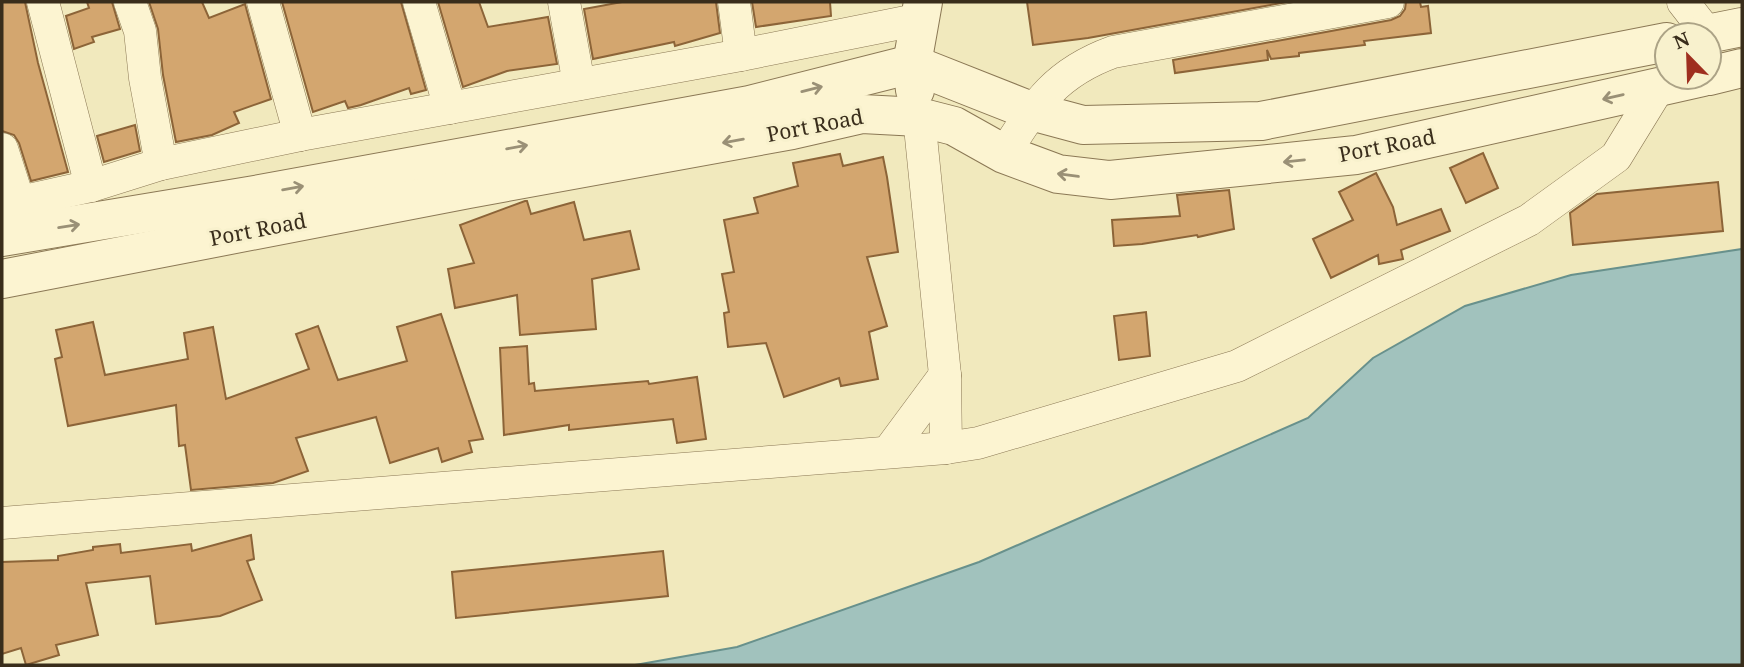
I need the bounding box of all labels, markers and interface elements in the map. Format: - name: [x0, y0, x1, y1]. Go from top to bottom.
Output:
- north arrow: [1653, 21, 1723, 91]
- text: N: [1669, 25, 1693, 55]
- one-way arrow: [801, 82, 823, 95]
- one-way arrow: [1602, 91, 1625, 105]
- street label: Port Road: [764, 102, 866, 148]
- street label: Port Road: [1336, 122, 1438, 168]
- one-way arrow: [722, 135, 744, 148]
- one-way arrow: [505, 140, 528, 153]
- one-way arrow: [1283, 155, 1306, 168]
- one-way arrow: [1057, 168, 1080, 181]
- one-way arrow: [281, 181, 304, 194]
- street label: Port Road: [207, 206, 309, 252]
- one-way arrow: [57, 219, 80, 232]

